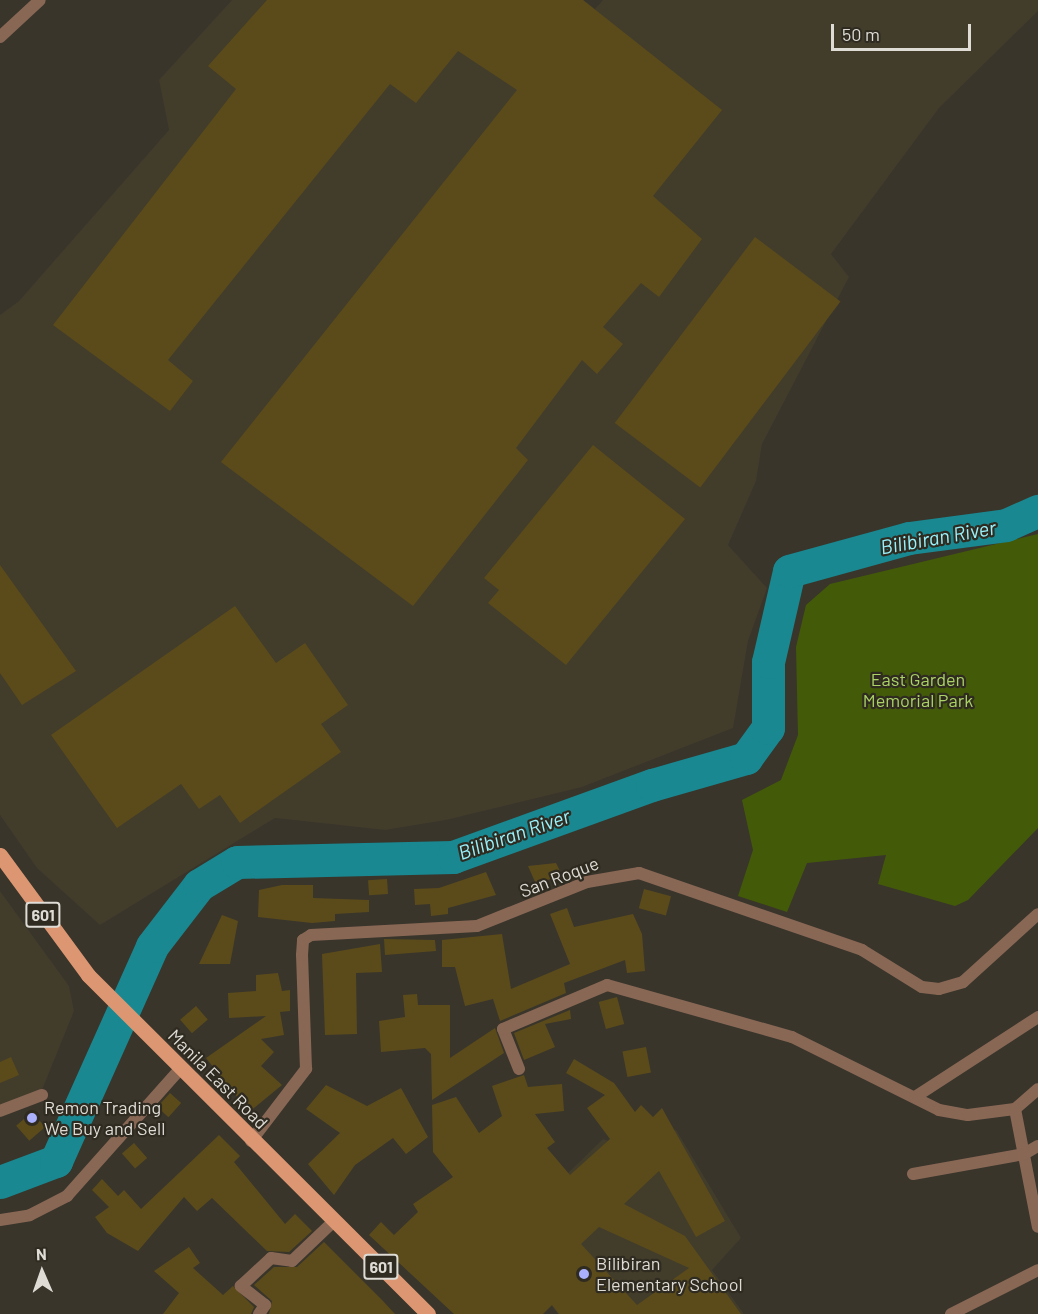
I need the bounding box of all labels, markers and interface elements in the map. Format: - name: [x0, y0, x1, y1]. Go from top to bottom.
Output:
- scale bar: [834, 12, 974, 50]
- text: 50 m: [842, 23, 880, 45]
- water label: Bilibiran River: [878, 515, 998, 559]
- park label: East Garden Memorial Park: [863, 669, 973, 712]
- water label: Bilibiran River: [455, 804, 573, 864]
- street label: San Roque: [516, 852, 602, 902]
- road number: 601: [25, 902, 61, 928]
- street label: Manila East Road: [164, 1025, 272, 1133]
- place label: Remon Trading We Buy and Sell: [44, 1097, 165, 1140]
- marker: Remon Trading We Buy and Sell: [25, 1111, 39, 1125]
- north arrow: [12, 1242, 72, 1302]
- text: N: [36, 1244, 47, 1263]
- place label: Bilibiran Elementary School: [596, 1253, 743, 1296]
- road number: 601: [363, 1254, 399, 1280]
- marker: Bilibiran Elementary School: [577, 1267, 591, 1281]

